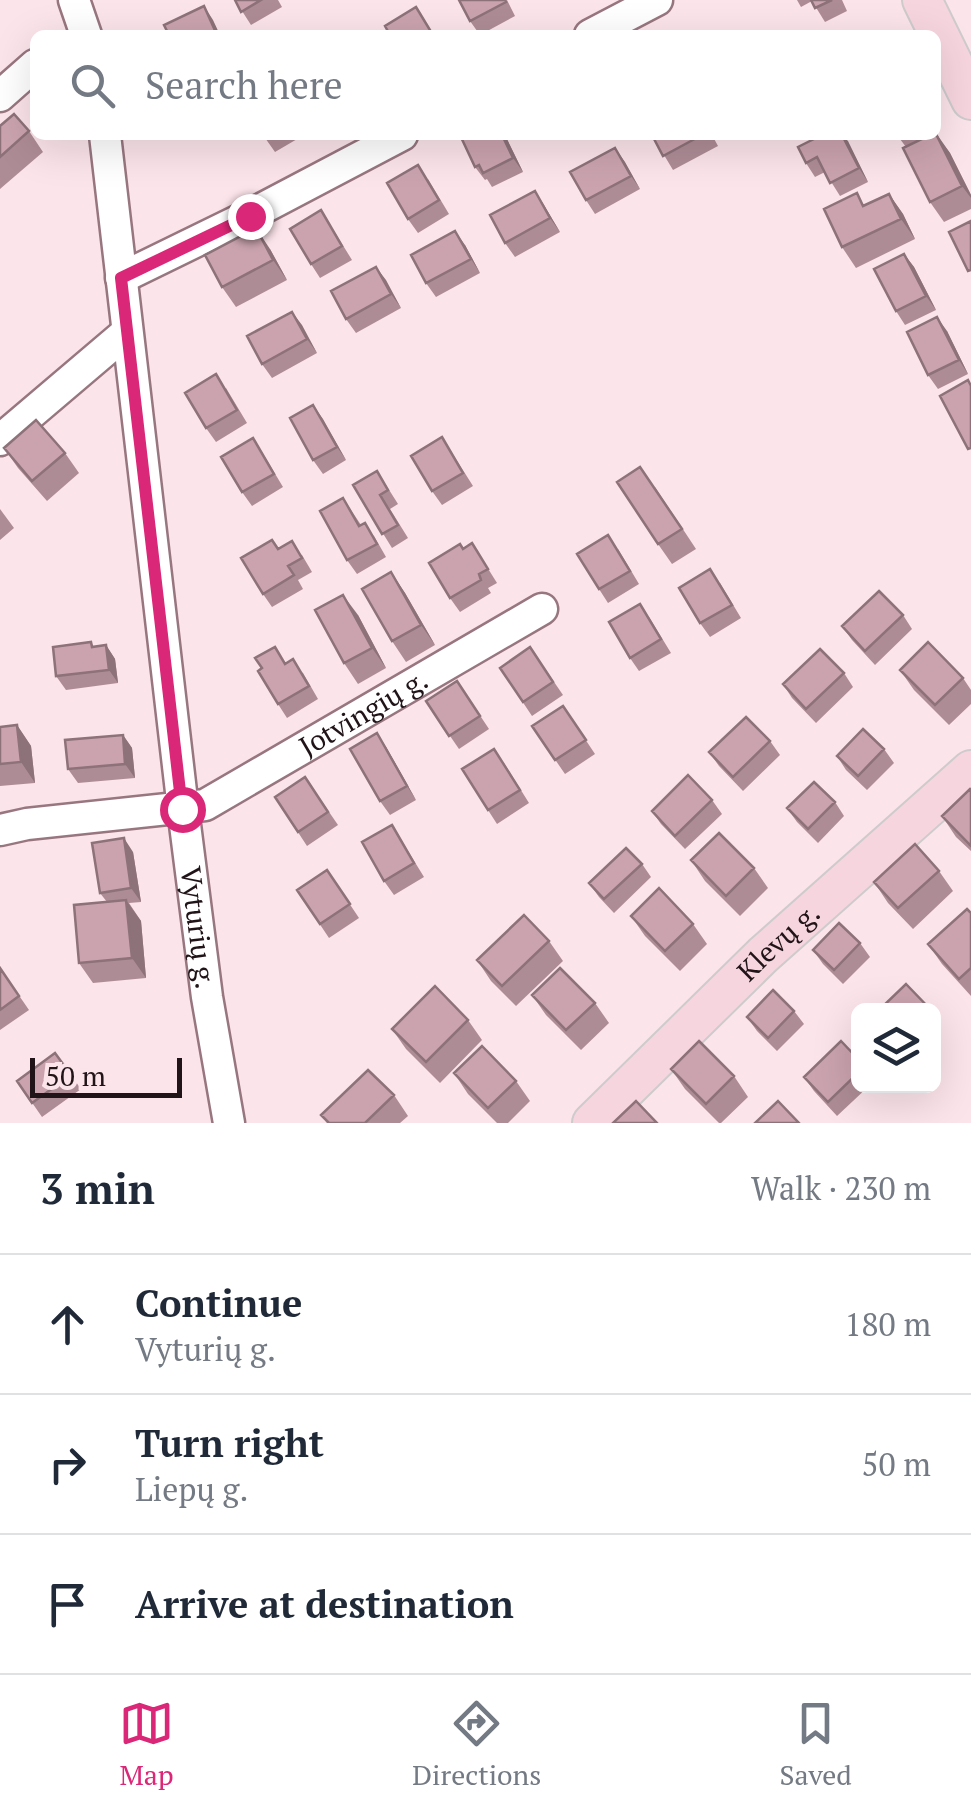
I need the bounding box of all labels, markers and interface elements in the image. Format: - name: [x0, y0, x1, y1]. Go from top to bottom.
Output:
- search box: [30, 30, 941, 140]
- icon: search: [65, 58, 120, 113]
- text: Search here: [145, 60, 343, 110]
- route end: [228, 194, 274, 240]
- street label: Jotvingių g.: [292, 660, 434, 764]
- route start: [160, 787, 206, 833]
- street label: Vyturių g.: [172, 864, 225, 991]
- street label: Klevų g.: [729, 894, 827, 989]
- map controls: [851, 1003, 941, 1093]
- button: layers: [851, 1003, 941, 1093]
- scale bar: [30, 1053, 182, 1098]
- text: 50 m: [45, 1057, 106, 1094]
- text: 3 min: [40, 1160, 155, 1216]
- text: Walk · 230 m: [751, 1167, 931, 1209]
- text: Continue: [135, 1278, 302, 1328]
- icon: ahead: [40, 1297, 95, 1352]
- text: 180 m: [844, 1303, 931, 1345]
- text: Vyturių g.: [135, 1328, 276, 1370]
- text: Turn right: [135, 1418, 324, 1468]
- icon: right: [40, 1437, 95, 1492]
- text: 50 m: [861, 1443, 931, 1485]
- text: Liepų g.: [135, 1468, 248, 1510]
- icon: arrive: [40, 1577, 95, 1632]
- text: Arrive at destination: [135, 1579, 514, 1629]
- tab: Map: [119, 1696, 174, 1793]
- tab: Directions: [412, 1696, 541, 1793]
- tab: Saved: [779, 1696, 852, 1793]

